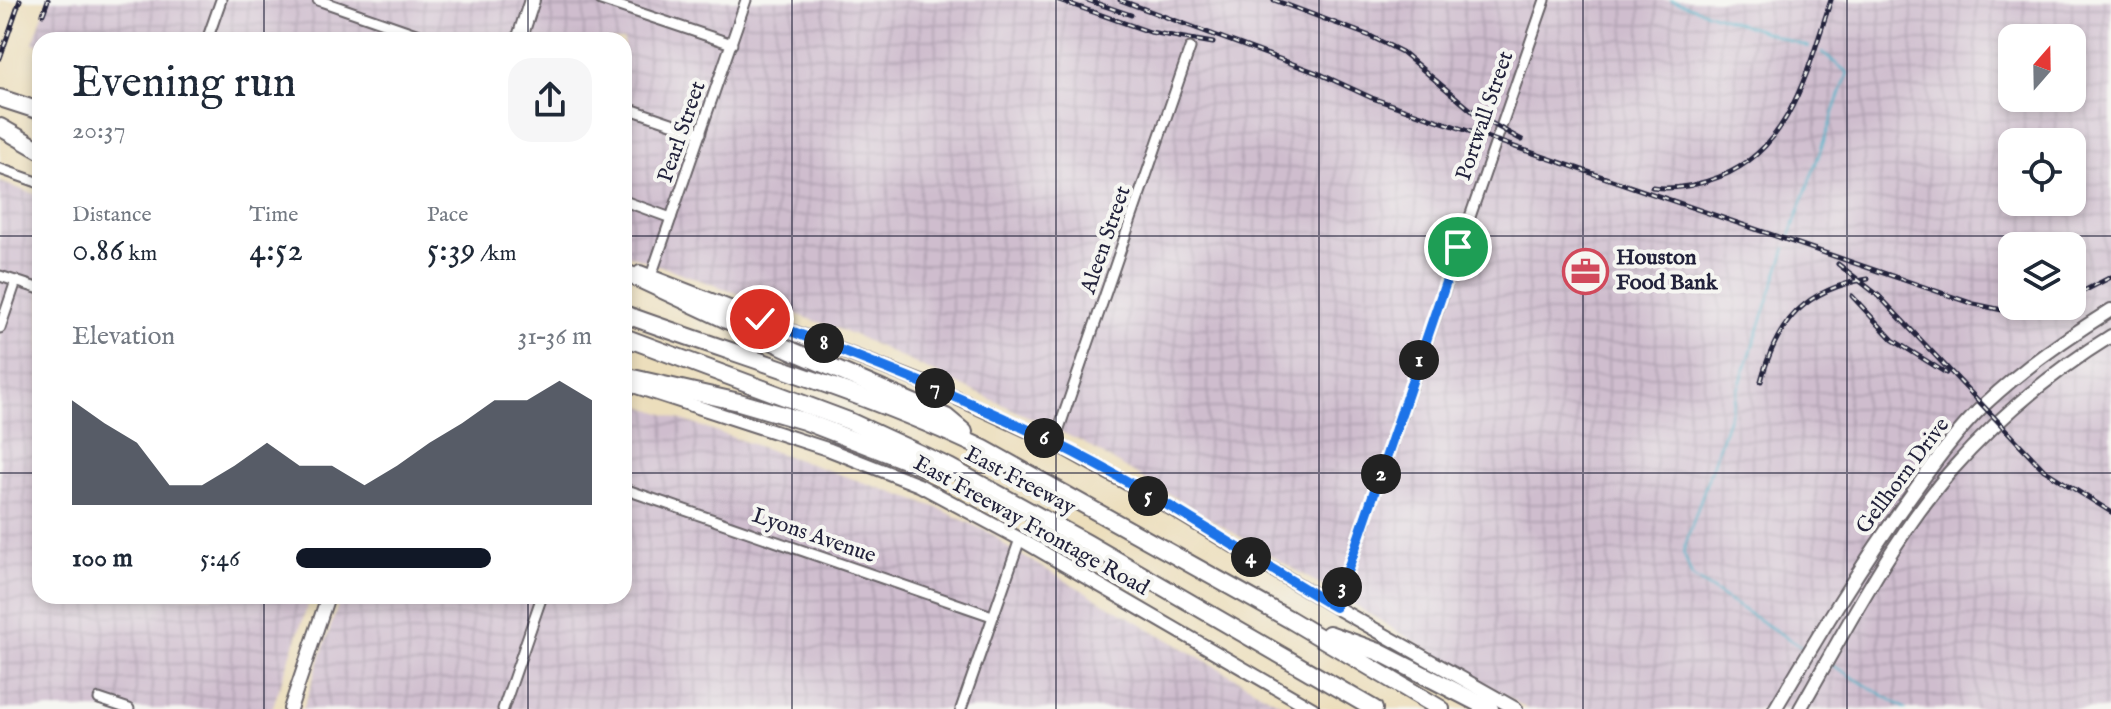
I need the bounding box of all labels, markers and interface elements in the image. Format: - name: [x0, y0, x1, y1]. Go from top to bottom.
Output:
- north arrow: [1998, 24, 2086, 112]
- map controls: [1998, 24, 2086, 320]
- street label: Portwall Street: [1450, 47, 1520, 184]
- text: Evening run: [72, 56, 296, 112]
- button: share: [508, 58, 592, 142]
- street label: Pearl Street: [652, 77, 713, 186]
- text: 20:37: [72, 114, 126, 147]
- button: locate: [1998, 128, 2086, 216]
- street label: Aleen Street: [1074, 182, 1138, 299]
- text: Distance: [72, 201, 152, 229]
- text: Time: [249, 201, 298, 229]
- text: Pace: [427, 201, 468, 229]
- pin: [1424, 213, 1492, 281]
- icon: arrive: [1436, 225, 1480, 269]
- text: 0.86: [72, 229, 124, 272]
- text: 4:52: [249, 229, 303, 272]
- text: 5:39: [427, 229, 475, 272]
- button: layers: [1998, 232, 2086, 320]
- text: km: [124, 240, 157, 268]
- text: /km: [475, 240, 517, 268]
- place label: Houston Food Bank: [1616, 244, 1719, 297]
- office icon: Houston Food Bank: [1561, 247, 1609, 295]
- pin: [726, 285, 794, 353]
- icon: check: [738, 297, 782, 341]
- text: Elevation: [72, 320, 175, 353]
- text: 31–36 m: [517, 320, 592, 353]
- pin: 8: [804, 323, 844, 363]
- text: 8: [820, 329, 828, 357]
- pin: 1: [1399, 340, 1439, 380]
- text: 1: [1415, 346, 1423, 374]
- pin: 7: [915, 368, 955, 408]
- text: 7: [930, 374, 940, 402]
- street label: Gellhorn Drive: [1850, 412, 1956, 540]
- pin: 6: [1024, 418, 1064, 458]
- text: 6: [1039, 424, 1049, 452]
- street label: East Freeway: [960, 440, 1080, 522]
- street label: East Freeway Frontage Road: [908, 450, 1154, 603]
- pin: 2: [1361, 454, 1401, 494]
- text: 2: [1376, 460, 1386, 488]
- pin: 5: [1128, 476, 1168, 516]
- text: 5: [1144, 482, 1152, 510]
- street label: Lyons Avenue: [749, 502, 879, 570]
- pin: 4: [1231, 537, 1271, 577]
- text: 100 m: [72, 542, 133, 575]
- text: 5:46: [200, 542, 240, 575]
- text: 4: [1246, 543, 1256, 571]
- pin: 3: [1322, 567, 1362, 607]
- text: 3: [1338, 573, 1346, 601]

